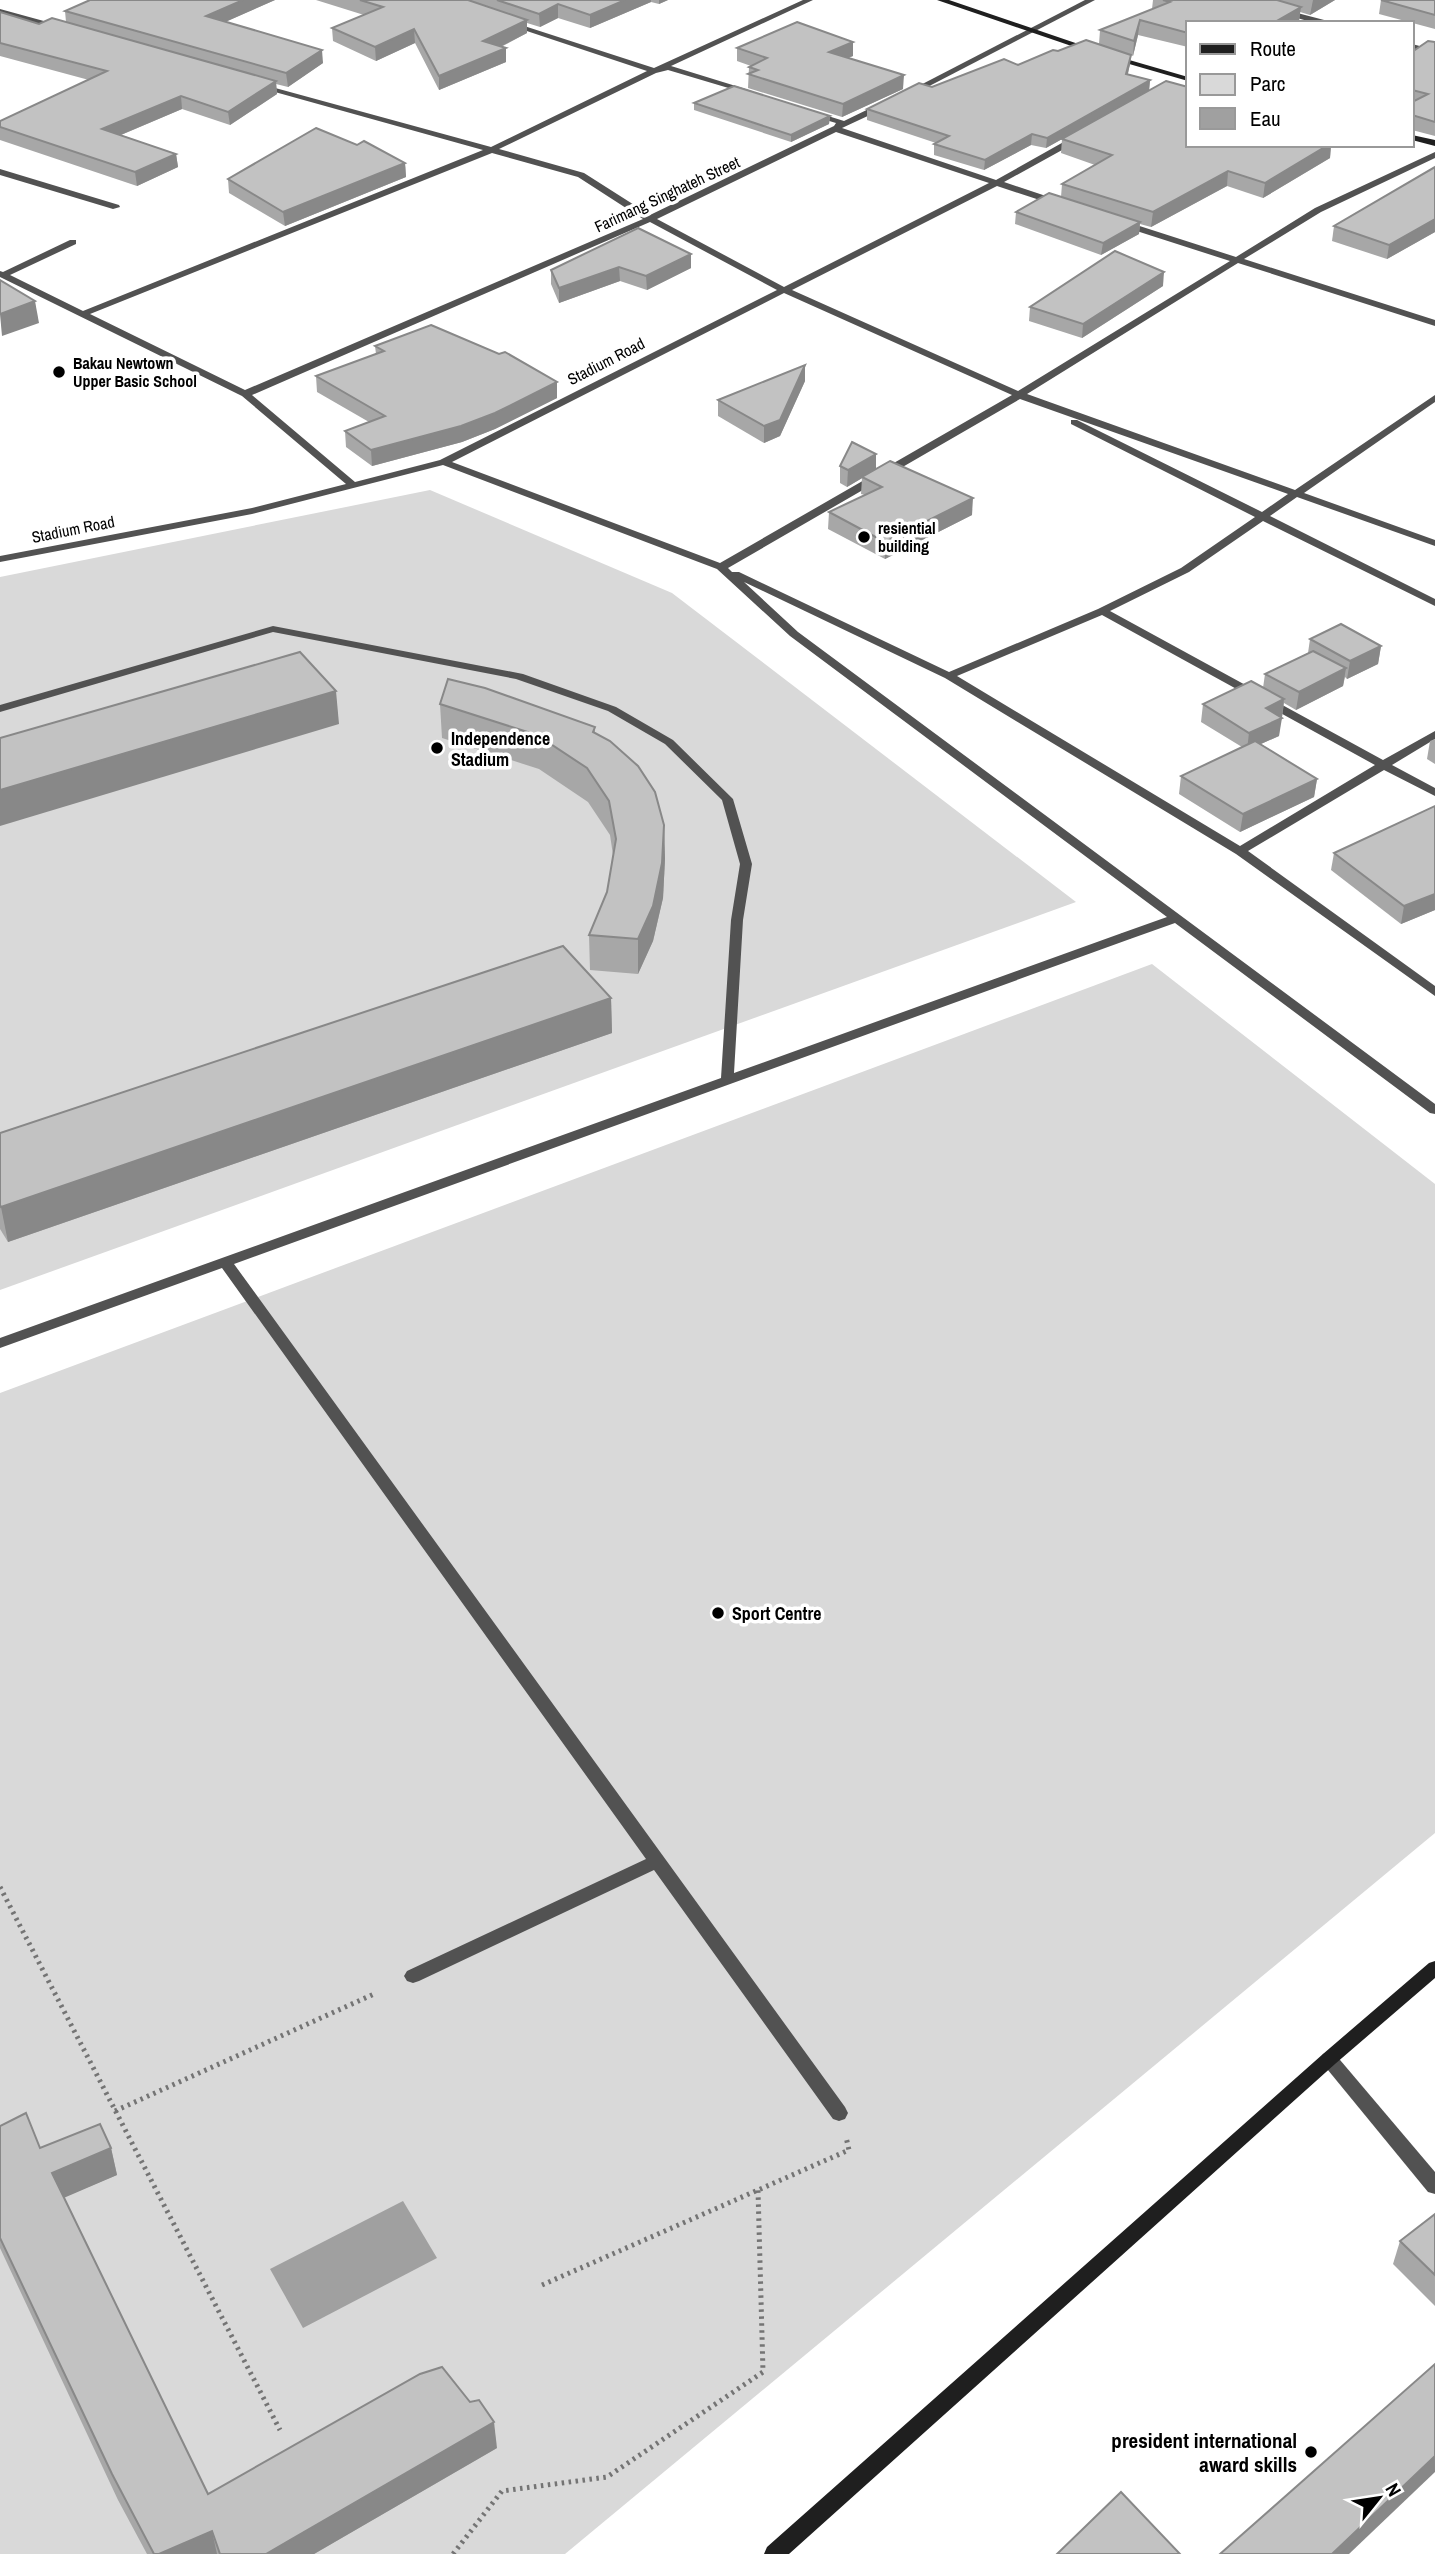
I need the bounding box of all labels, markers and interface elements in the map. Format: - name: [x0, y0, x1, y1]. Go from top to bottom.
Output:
- legend: [1186, 21, 1414, 147]
- text: Route: [1250, 34, 1296, 63]
- text: Parc: [1250, 69, 1285, 98]
- text: Eau: [1250, 104, 1281, 133]
- street label: Farimang Singhateh Street: [591, 151, 743, 237]
- street label: Stadium Road: [564, 332, 648, 390]
- place label: Bakau Newtown Upper Basic School: [73, 352, 197, 392]
- marker: Bakau Newtown Upper Basic School: [51, 364, 67, 380]
- street label: Stadium Road: [30, 510, 116, 548]
- place label: resiential building: [878, 517, 936, 557]
- marker: resiential building: [856, 529, 872, 545]
- place label: Independence Stadium: [451, 726, 550, 772]
- marker: Independence Stadium: [429, 740, 445, 756]
- place label: Sport Centre: [732, 1601, 821, 1626]
- marker: Sport Centre: [710, 1605, 726, 1621]
- place label: president international award skills: [1111, 2426, 1297, 2479]
- marker: president international award skills: [1303, 2444, 1319, 2460]
- north arrow: [1344, 2463, 1414, 2533]
- text: N: [1380, 2478, 1408, 2501]

